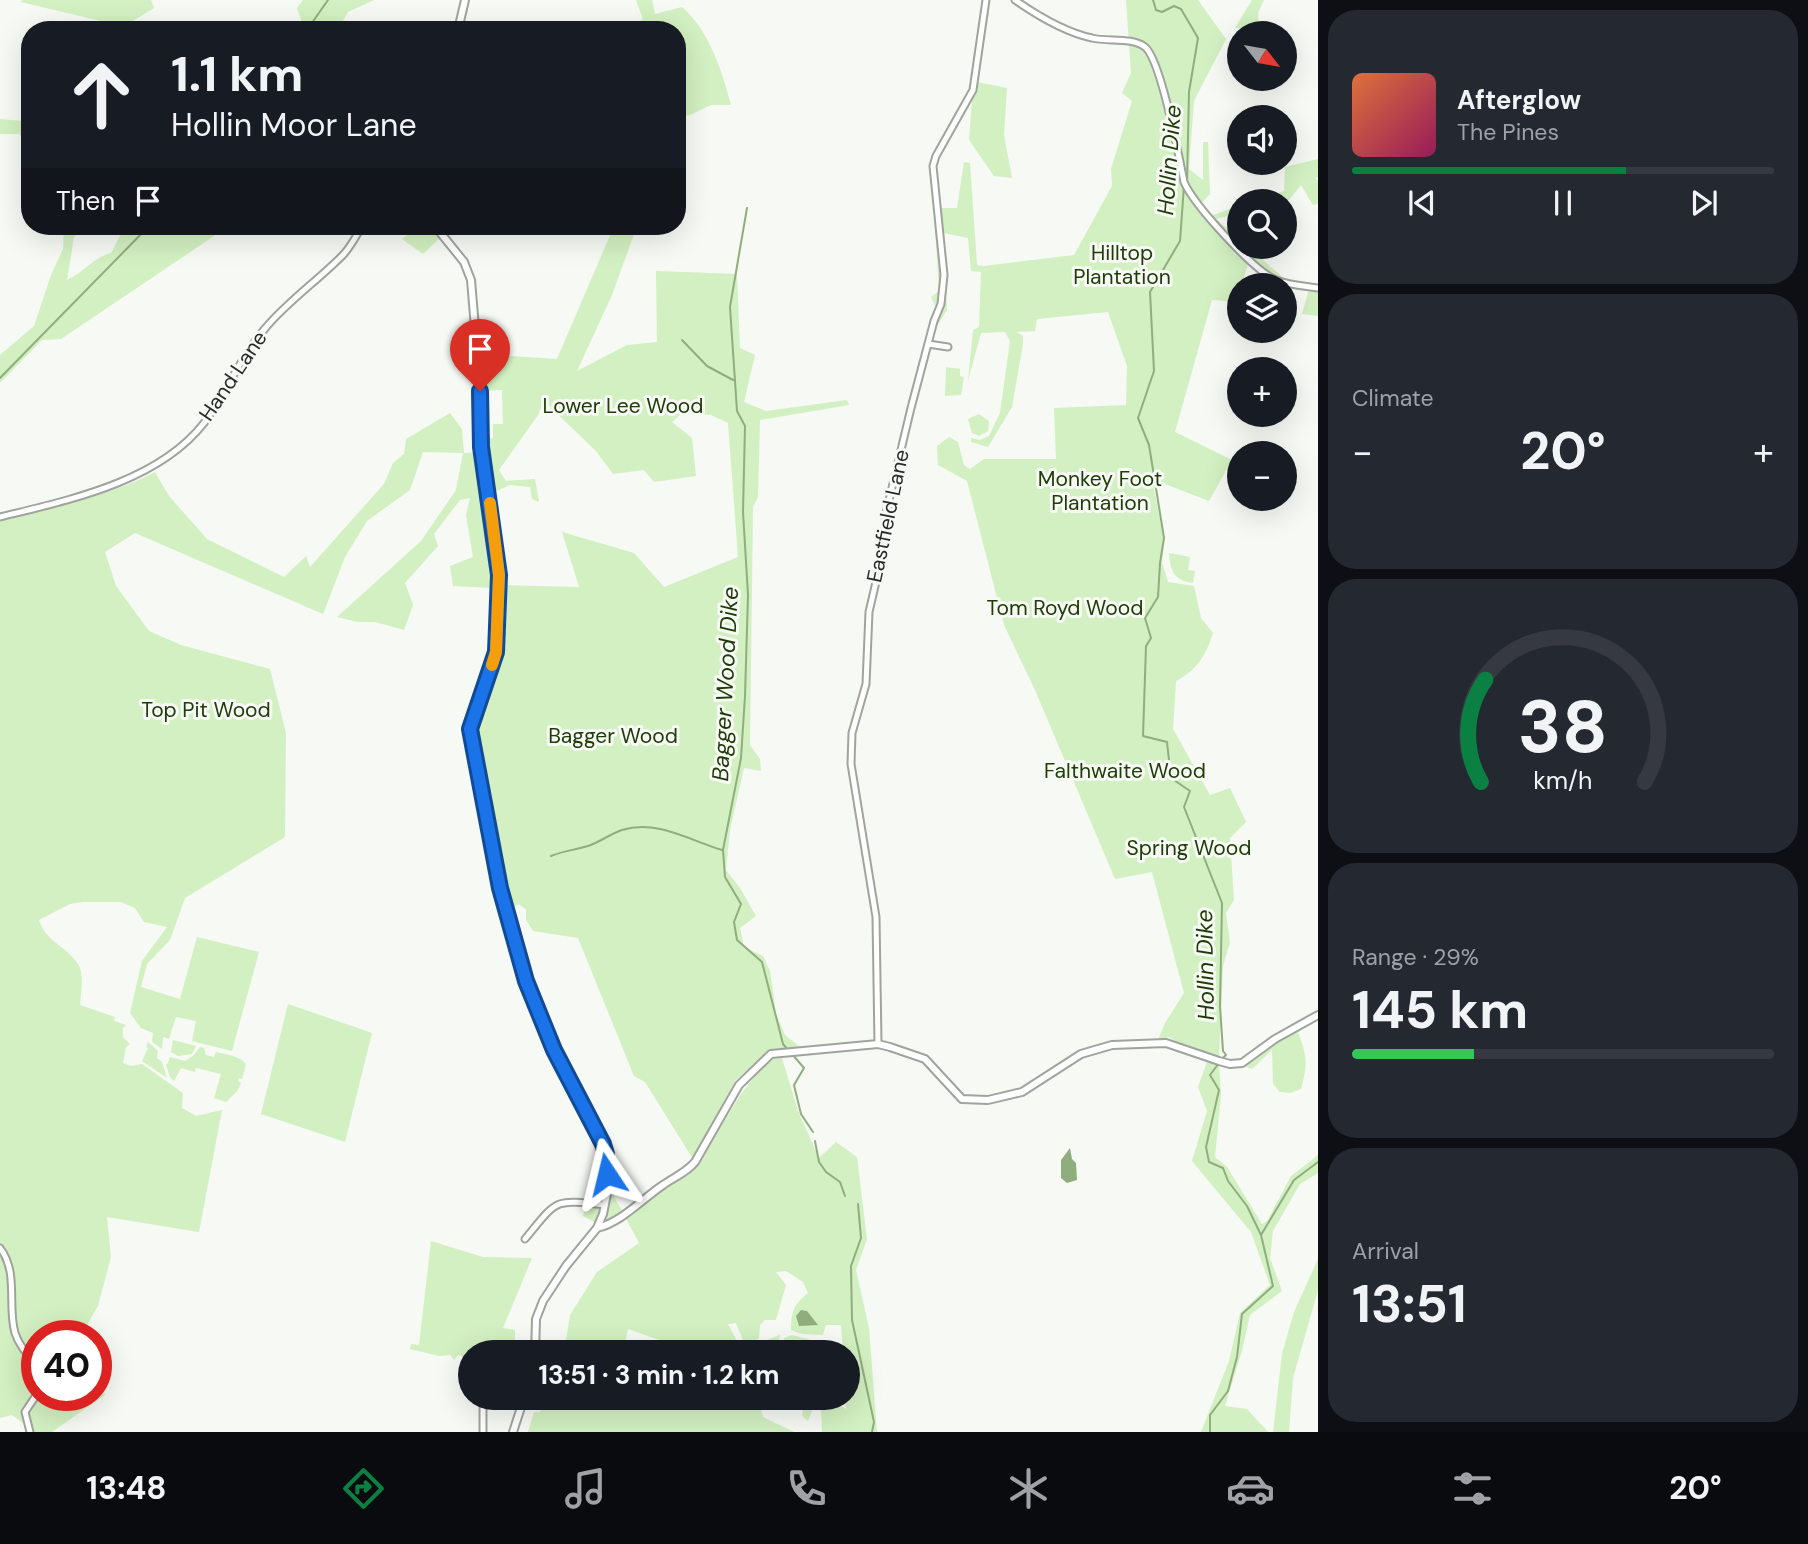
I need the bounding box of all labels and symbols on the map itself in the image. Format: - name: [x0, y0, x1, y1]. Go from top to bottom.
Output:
- north arrow: [1227, 21, 1297, 91]
- water label: Hollin Dike: [1150, 104, 1188, 216]
- park label: Hilltop Plantation: [1073, 239, 1171, 291]
- pin: [450, 319, 510, 391]
- street label: Hand Lane: [193, 325, 273, 427]
- park label: Lower Lee Wood: [543, 392, 704, 420]
- street label: Eastfield Lane: [860, 447, 916, 585]
- park label: Monkey Foot Plantation: [1038, 465, 1162, 517]
- water label: Bagger Wood Dike: [705, 586, 745, 782]
- park label: Tom Royd Wood: [987, 594, 1143, 622]
- park label: Top Pit Wood: [141, 696, 271, 724]
- park label: Bagger Wood: [548, 722, 678, 750]
- park label: Falthwaite Wood: [1044, 757, 1206, 785]
- park label: Spring Wood: [1127, 834, 1251, 862]
- water label: Hollin Dike: [1189, 909, 1221, 1021]
- position arrow: [570, 1137, 644, 1211]
- speed limit sign: 40: [21, 1320, 112, 1411]

